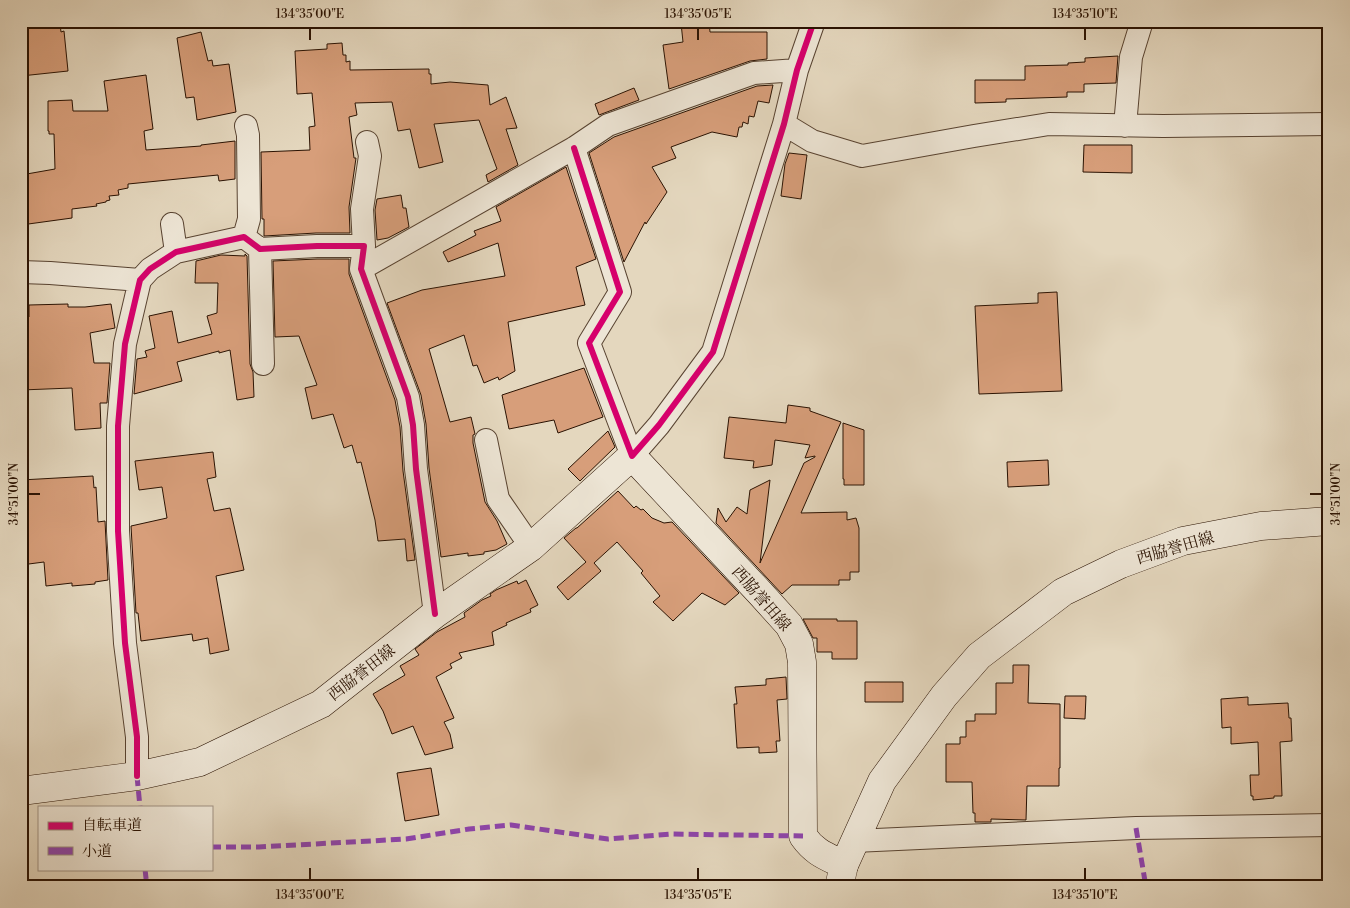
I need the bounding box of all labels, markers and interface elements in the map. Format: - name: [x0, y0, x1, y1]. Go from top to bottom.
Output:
- text: 134°35'00"E: [276, 7, 344, 22]
- text: 134°35'05"E: [664, 7, 732, 22]
- text: 134°35'10"E: [1052, 7, 1118, 22]
- text: 34°51'00"N: [7, 463, 22, 525]
- text: 34°51'00"N: [1329, 463, 1344, 525]
- street label: 西脇誉田線: [1134, 527, 1216, 569]
- street label: 西脇誉田線: [727, 562, 795, 635]
- street label: 西脇誉田線: [324, 640, 399, 705]
- legend: [38, 806, 212, 870]
- text: 自転車道: [82, 816, 142, 835]
- text: 小道: [82, 842, 112, 861]
- text: 134°35'00"E: [276, 888, 344, 903]
- text: 134°35'05"E: [664, 888, 732, 903]
- text: 134°35'10"E: [1052, 888, 1118, 903]

